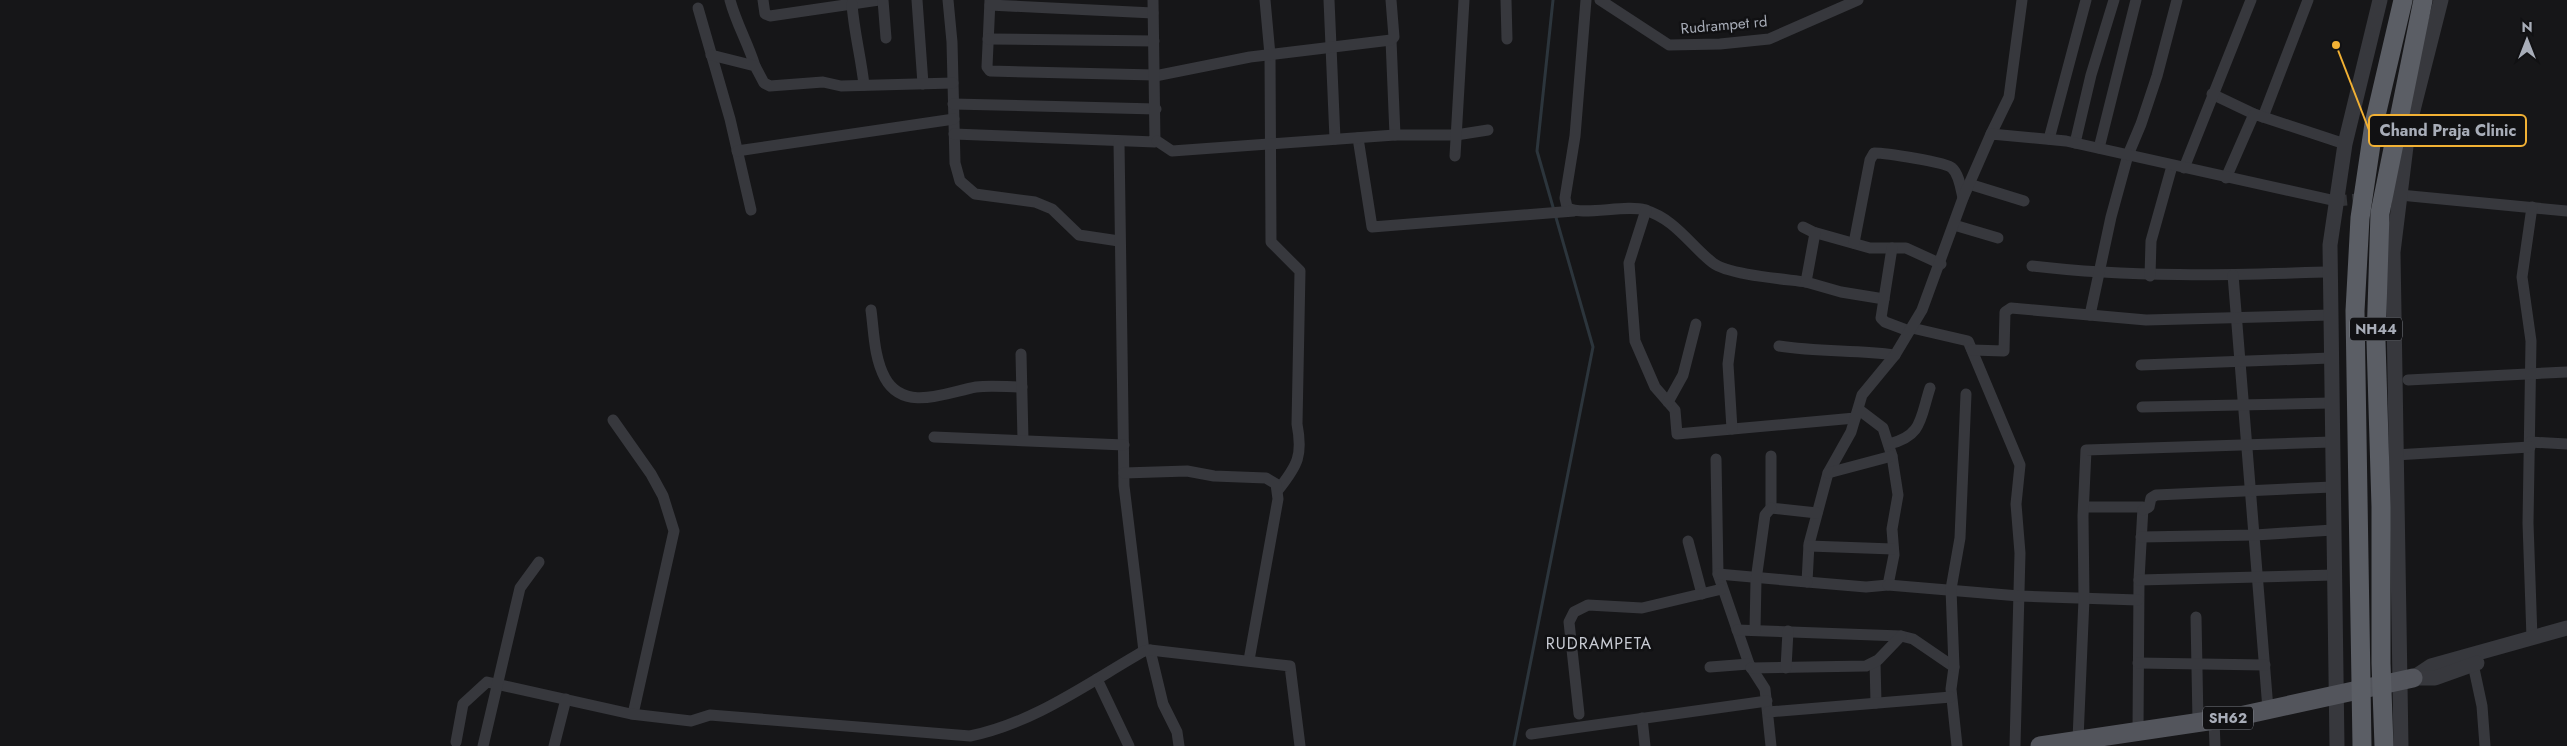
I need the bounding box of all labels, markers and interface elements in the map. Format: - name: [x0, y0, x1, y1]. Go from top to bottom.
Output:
- street label: Rudrampet rd: [1680, 10, 1768, 40]
- north arrow: [2502, 15, 2552, 65]
- text: N: [2521, 17, 2533, 37]
- callout: Chand Praja Clinic: [2369, 115, 2526, 146]
- text: Chand Praja Clinic: [2380, 119, 2517, 142]
- road number: NH44: [2350, 318, 2402, 340]
- district label: RUDRAMPETA: [1546, 632, 1652, 655]
- road number: SH62: [2203, 706, 2253, 730]

